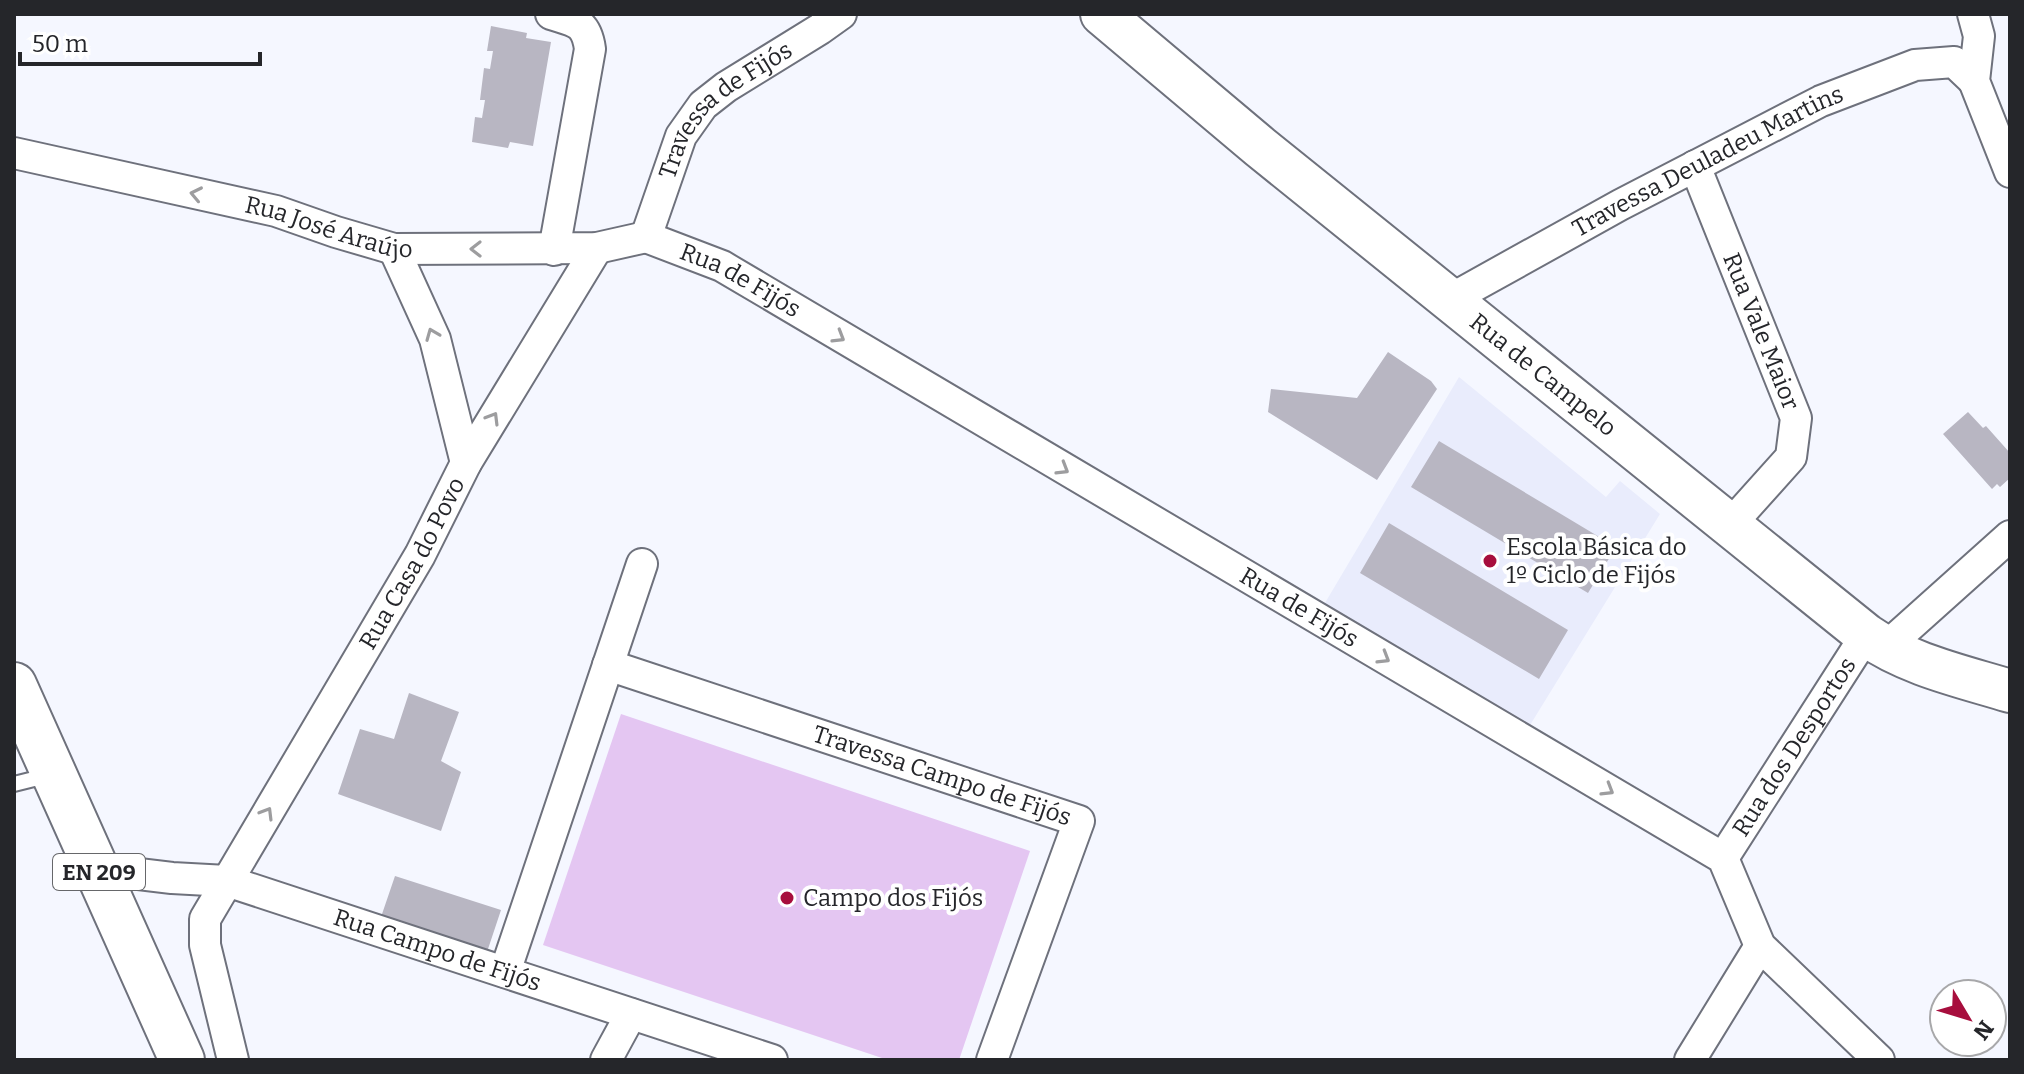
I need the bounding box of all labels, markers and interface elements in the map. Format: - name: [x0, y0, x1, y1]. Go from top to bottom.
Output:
- scale bar: [20, 16, 260, 66]
- text: 50 m: [32, 30, 88, 58]
- street label: Travessa de Fijós: [653, 36, 797, 182]
- street label: Travessa Deuladeu Martins: [1567, 80, 1847, 243]
- one-way arrow: [190, 186, 203, 203]
- street label: Rua José Araújo: [242, 191, 413, 263]
- street label: Rua de Fijós: [676, 237, 806, 323]
- one-way arrow: [469, 240, 482, 258]
- street label: Rua Vale Maior: [1717, 249, 1805, 414]
- street label: Rua de Campelo: [1464, 308, 1622, 442]
- one-way arrow: [830, 327, 845, 343]
- one-way arrow: [425, 328, 442, 342]
- one-way arrow: [484, 412, 499, 427]
- one-way arrow: [1054, 459, 1069, 475]
- street label: Rua Casa do Povo: [353, 473, 470, 654]
- place label: Escola Básica do 1º Ciclo de Fijós: [1506, 533, 1687, 589]
- marker: Escola Básica do 1º Ciclo de Fijós: [1481, 552, 1499, 570]
- street label: Rua de Fijós: [1235, 562, 1363, 653]
- one-way arrow: [1375, 648, 1390, 664]
- street label: Rua dos Desportos: [1727, 652, 1862, 841]
- street label: Travessa Campo de Fijós: [809, 720, 1075, 831]
- one-way arrow: [1599, 780, 1614, 796]
- one-way arrow: [257, 807, 273, 822]
- road number: EN 209: [53, 854, 145, 890]
- place label: Campo dos Fijós: [803, 884, 983, 912]
- marker: Campo dos Fijós: [778, 889, 796, 907]
- street label: Rua Campo de Fijós: [330, 903, 545, 997]
- north arrow: [1928, 978, 2008, 1058]
- text: N: [1967, 1015, 1999, 1045]

